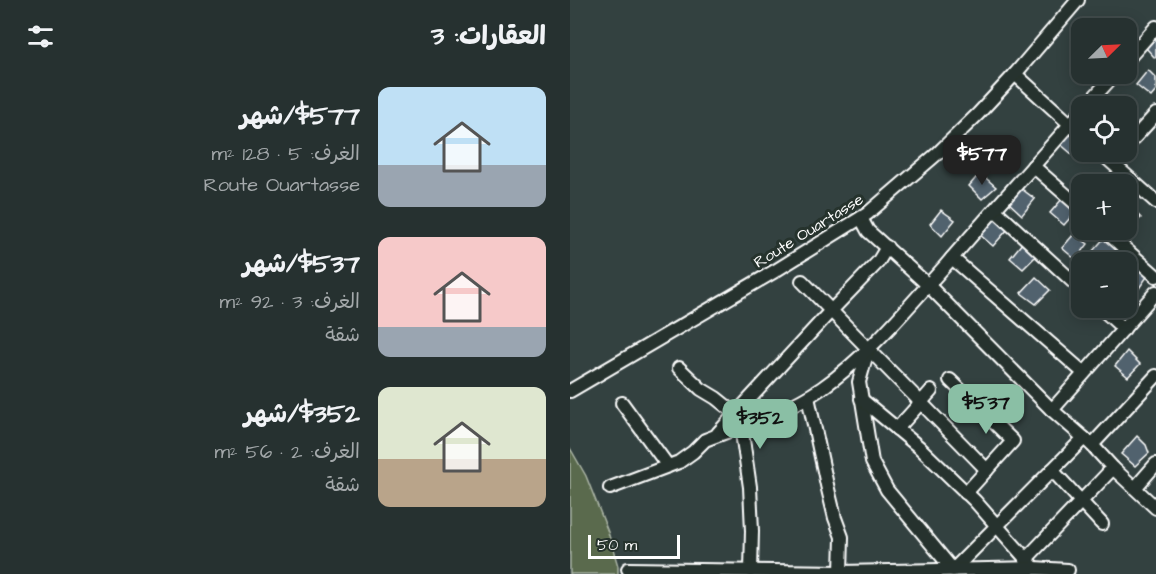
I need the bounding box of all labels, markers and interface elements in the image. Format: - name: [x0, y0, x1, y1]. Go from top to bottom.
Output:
- text: العقارات: 3: [431, 18, 546, 54]
- north arrow: [1071, 18, 1137, 84]
- map controls: [1071, 18, 1137, 318]
- icon: filters: [24, 20, 57, 53]
- button: locate: [1071, 96, 1137, 162]
- text: $577/شهر: [240, 98, 360, 134]
- icon: home: [426, 111, 498, 183]
- pin: $577: [946, 135, 1018, 186]
- text: الغرف: 5 · 128 m²: [211, 140, 360, 168]
- text: $577: [957, 140, 1007, 168]
- text: Route Ouartasse: [203, 171, 360, 199]
- button: +: [1071, 174, 1137, 240]
- street label: Route Ouartasse: [750, 188, 868, 273]
- text: $537/شهر: [243, 246, 360, 282]
- button: −: [1071, 252, 1137, 318]
- icon: home: [426, 261, 498, 333]
- text: الغرف: 3 · 92 m²: [220, 288, 360, 316]
- text: شقة: [325, 321, 360, 349]
- pin: $537: [950, 384, 1022, 435]
- text: $537: [962, 389, 1010, 417]
- text: $352/شهر: [244, 396, 360, 432]
- pin: $352: [724, 399, 796, 450]
- text: $352: [737, 404, 783, 432]
- icon: home: [426, 411, 498, 483]
- text: الغرف: 2 · 56 m²: [214, 438, 360, 466]
- text: شقة: [325, 471, 360, 499]
- scale bar: [588, 532, 680, 560]
- text: 50 m: [597, 534, 637, 556]

